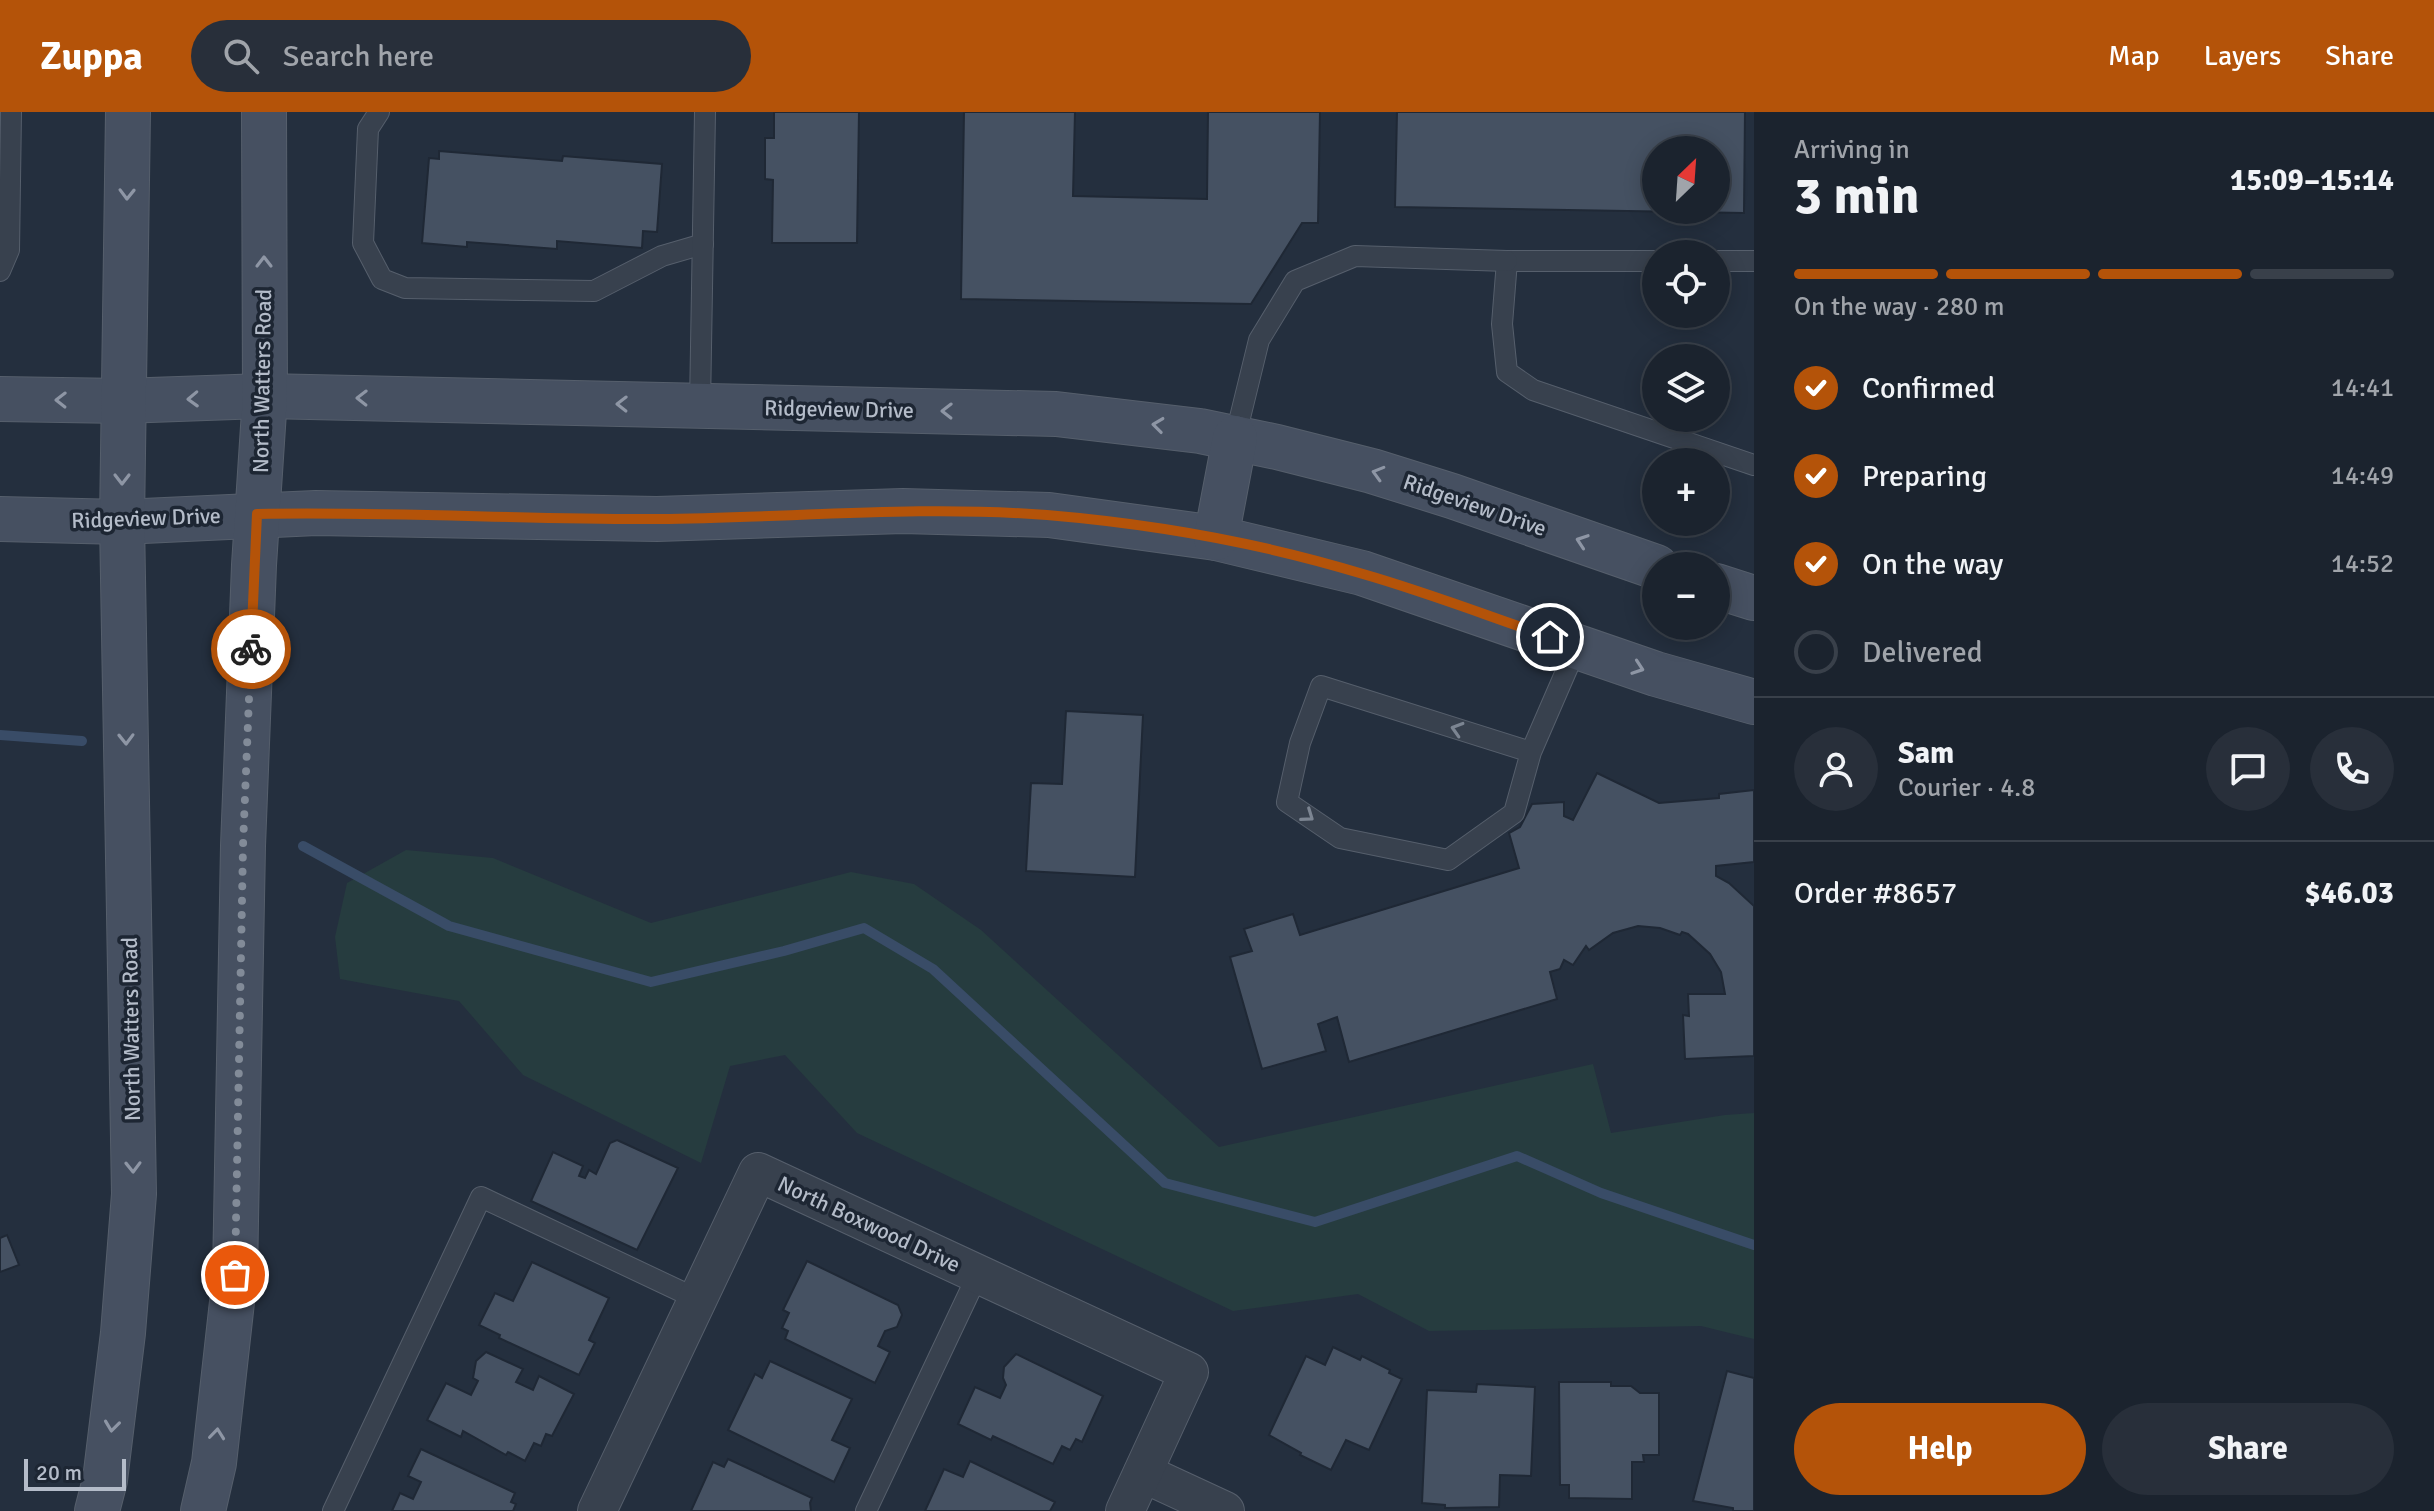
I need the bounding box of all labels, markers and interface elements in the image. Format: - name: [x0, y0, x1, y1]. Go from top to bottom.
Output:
- search box: [191, 20, 751, 92]
- text: Zuppa: [40, 33, 143, 80]
- icon: search: [219, 34, 263, 78]
- text: Search here: [283, 38, 434, 75]
- text: Map: [2108, 39, 2160, 73]
- text: Layers: [2204, 39, 2281, 73]
- text: Share: [2325, 39, 2394, 73]
- text: Arriving in: [1794, 134, 1910, 166]
- north arrow: [1642, 136, 1730, 224]
- map controls: [1642, 136, 1730, 640]
- text: 15:09–15:14: [2230, 162, 2394, 199]
- text: 3 min: [1794, 164, 1920, 228]
- one-way arrow: [118, 188, 135, 201]
- button: locate: [1642, 240, 1730, 328]
- one-way arrow: [255, 255, 273, 268]
- street label: North Watters Road: [247, 289, 277, 473]
- text: On the way · 280 m: [1794, 291, 2004, 323]
- button: layers: [1642, 344, 1730, 432]
- icon: check: [1794, 366, 1838, 410]
- text: Confirmed: [1862, 370, 1995, 407]
- text: 14:41: [2331, 372, 2394, 404]
- one-way arrow: [355, 389, 368, 406]
- one-way arrow: [186, 390, 199, 407]
- one-way arrow: [54, 392, 67, 409]
- street label: Ridgeview Drive: [764, 394, 914, 424]
- one-way arrow: [615, 395, 628, 413]
- one-way arrow: [940, 402, 953, 420]
- one-way arrow: [1151, 417, 1164, 434]
- button: +: [1642, 448, 1730, 536]
- icon: check: [1794, 454, 1838, 498]
- text: Preparing: [1862, 458, 1987, 495]
- text: 14:49: [2331, 460, 2394, 492]
- one-way arrow: [1371, 466, 1385, 482]
- street label: Ridgeview Drive: [1400, 468, 1550, 542]
- one-way arrow: [113, 473, 131, 486]
- street label: Ridgeview Drive: [71, 502, 221, 534]
- one-way arrow: [1576, 535, 1590, 551]
- icon: check: [1794, 542, 1838, 586]
- text: On the way: [1862, 546, 2003, 583]
- text: 14:52: [2331, 548, 2394, 580]
- button: −: [1642, 552, 1730, 640]
- pin: [1516, 603, 1584, 671]
- courier: [211, 609, 291, 689]
- icon: home: [1528, 615, 1572, 659]
- icon: bike: [229, 627, 273, 671]
- text: Delivered: [1862, 634, 1983, 671]
- one-way arrow: [1630, 658, 1644, 674]
- one-way arrow: [1450, 722, 1464, 738]
- button: person: [1794, 727, 1878, 811]
- button: chat: [2206, 727, 2290, 811]
- button: phone: [2310, 727, 2394, 811]
- one-way arrow: [117, 733, 135, 746]
- text: Sam: [1898, 735, 1954, 772]
- text: Courier · 4.8: [1898, 772, 2035, 804]
- one-way arrow: [1300, 806, 1314, 821]
- text: Order #8657: [1794, 875, 1957, 912]
- text: $46.03: [2304, 875, 2394, 912]
- street label: North Watters Road: [116, 937, 146, 1121]
- one-way arrow: [125, 1161, 142, 1174]
- street label: North Boxwood Drive: [773, 1170, 965, 1278]
- pin: [201, 1241, 269, 1309]
- icon: bag: [213, 1253, 257, 1297]
- button: Help: [1794, 1403, 2086, 1495]
- button: Share: [2102, 1403, 2394, 1495]
- one-way arrow: [104, 1419, 121, 1433]
- one-way arrow: [209, 1427, 226, 1440]
- scale bar: [24, 1455, 126, 1491]
- text: 20 m: [36, 1459, 82, 1486]

